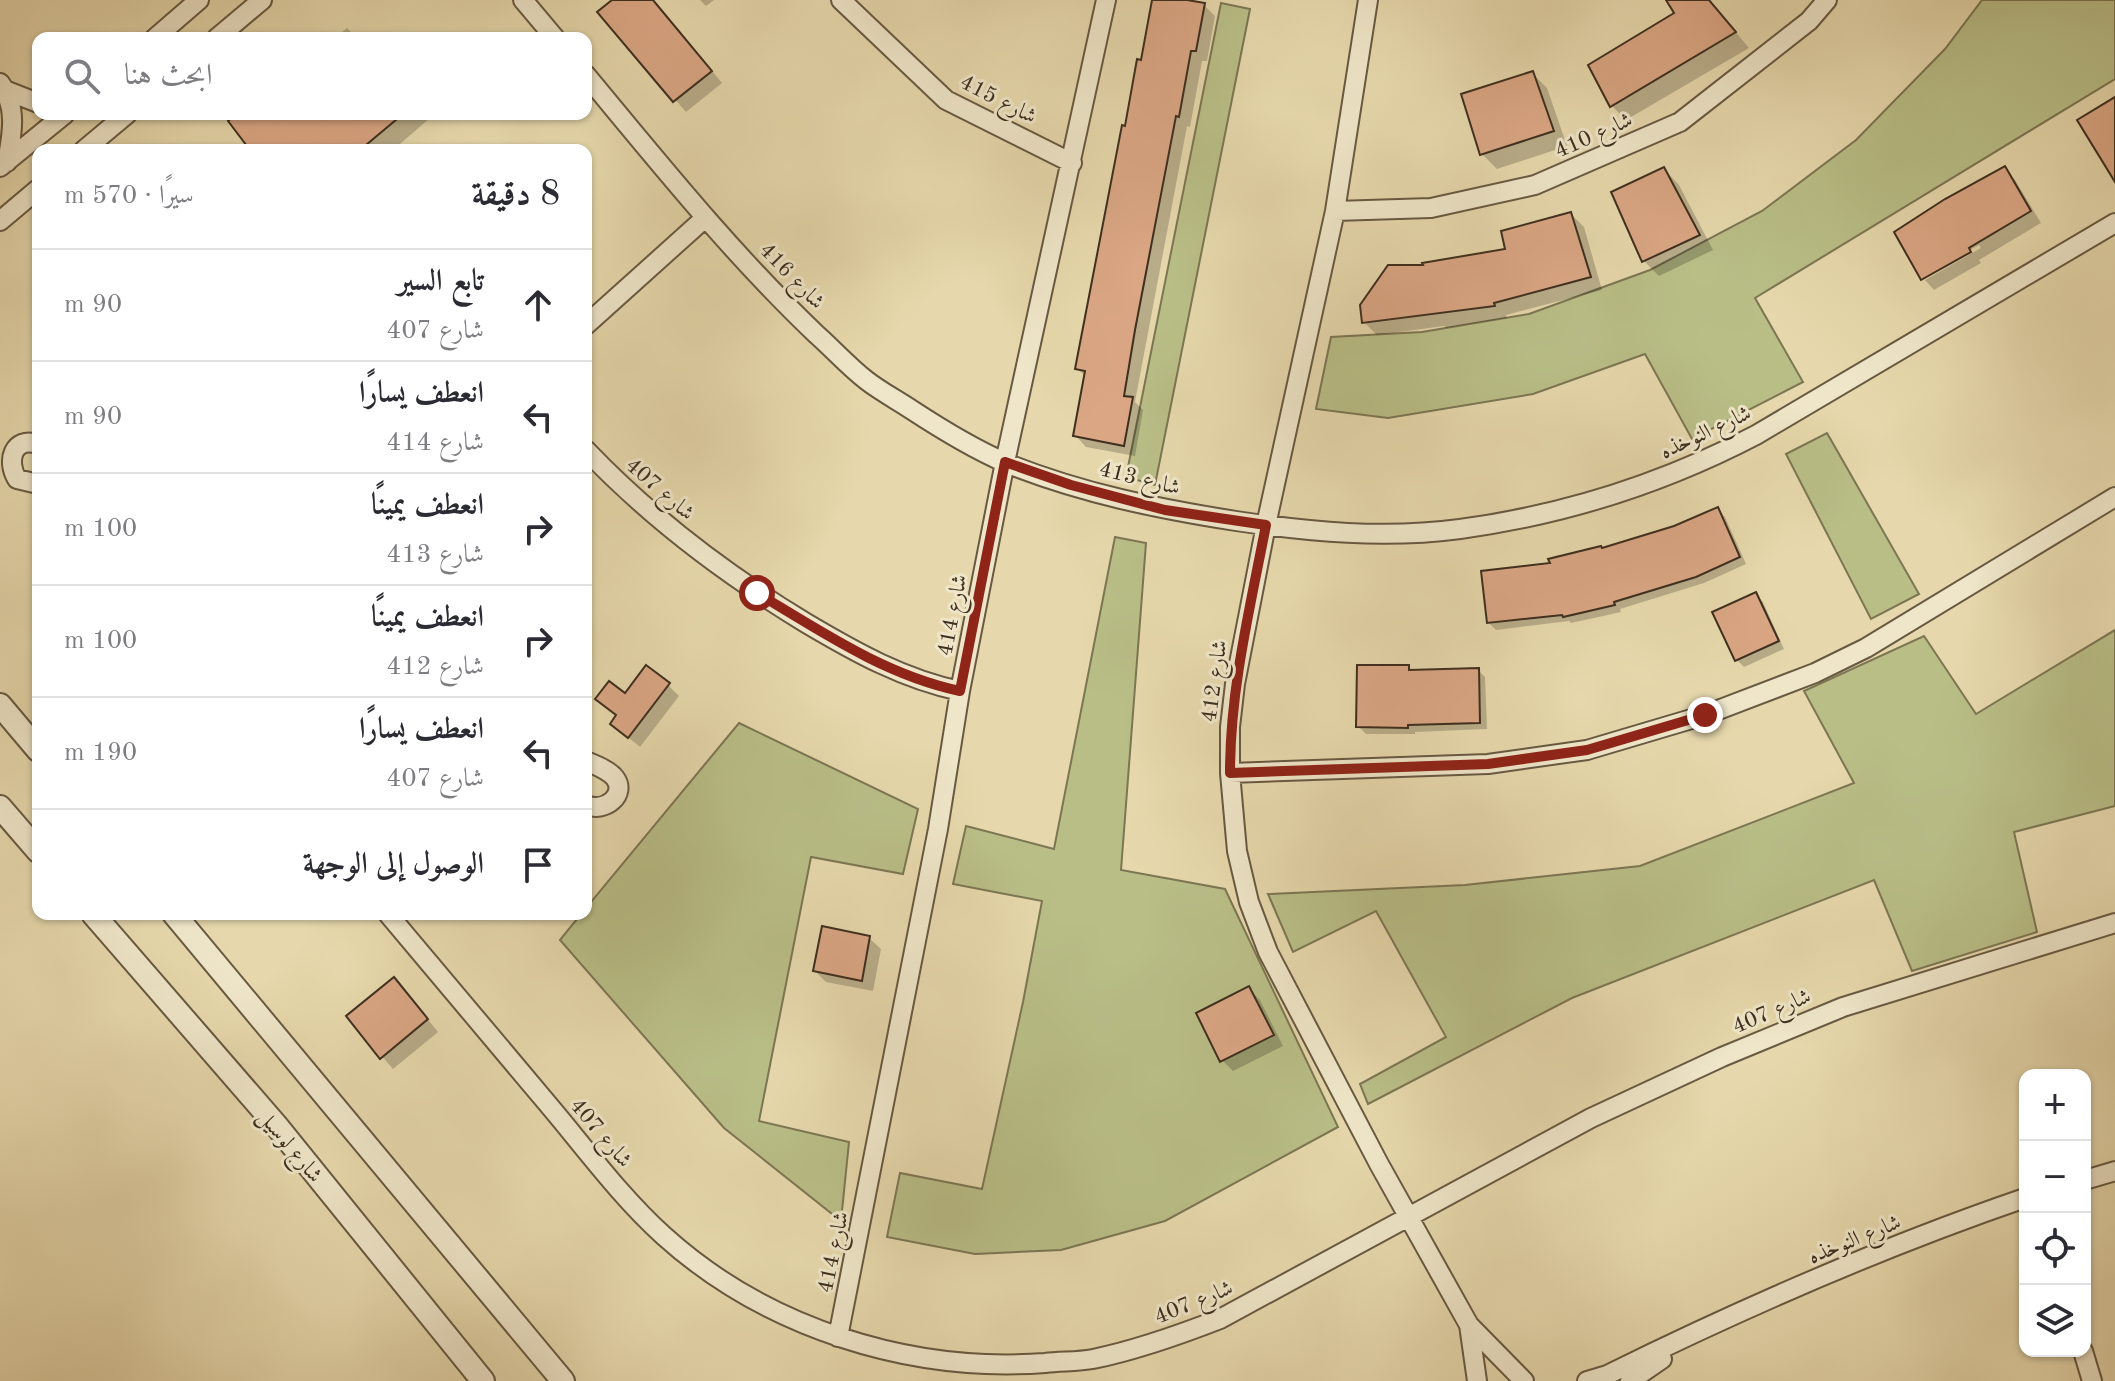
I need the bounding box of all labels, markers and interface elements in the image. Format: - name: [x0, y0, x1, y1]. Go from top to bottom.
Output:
- search box: [32, 32, 592, 120]
- icon: search: [60, 54, 104, 98]
- text: ابحث هنا: [124, 61, 212, 91]
- street label: شارع 415: [954, 71, 1040, 134]
- street label: شارع 410: [1552, 109, 1638, 168]
- text: 8 دقيقة: [471, 178, 560, 212]
- text: سيرًا · 570 m: [64, 183, 194, 209]
- street label: شارع 416: [751, 239, 828, 318]
- text: تابع السير: [397, 267, 484, 297]
- icon: ahead: [516, 283, 560, 327]
- text: 90 m: [64, 292, 122, 318]
- text: شارع 407: [386, 318, 484, 344]
- text: انعطف يسارًا: [359, 379, 484, 409]
- icon: left: [516, 395, 560, 439]
- street label: شارع النوخذه: [1657, 402, 1757, 469]
- text: 90 m: [64, 404, 122, 430]
- text: شارع 414: [386, 430, 484, 456]
- street label: شارع 407: [617, 454, 698, 529]
- street label: شارع 413: [1095, 458, 1182, 505]
- text: انعطف يمينًا: [371, 491, 484, 521]
- icon: right: [516, 507, 560, 551]
- text: 100 m: [64, 516, 137, 542]
- text: شارع 413: [386, 542, 484, 568]
- street label: شارع 414: [934, 573, 978, 659]
- route start: [739, 575, 775, 611]
- text: انعطف يمينًا: [371, 603, 484, 633]
- icon: right: [516, 619, 560, 663]
- text: 100 m: [64, 628, 137, 654]
- street label: شارع 412: [1198, 639, 1238, 725]
- text: شارع 412: [386, 654, 484, 680]
- route end: [1687, 697, 1723, 733]
- text: انعطف يسارًا: [359, 715, 484, 745]
- icon: left: [516, 731, 560, 775]
- text: 190 m: [64, 740, 137, 766]
- text: شارع 407: [386, 766, 484, 792]
- icon: arrive: [516, 843, 560, 887]
- text: الوصول إلى الوجهة: [303, 850, 484, 880]
- street label: شارع 407: [1729, 986, 1816, 1044]
- map controls: [2019, 1069, 2091, 1357]
- button: +: [2019, 1069, 2091, 1141]
- street label: شارع 407: [561, 1095, 635, 1176]
- street label: شارع لوسيل: [248, 1106, 326, 1191]
- button: −: [2019, 1141, 2091, 1213]
- street label: شارع 414: [815, 1210, 859, 1296]
- street label: شارع النوخذه: [1805, 1211, 1906, 1274]
- button: locate: [2019, 1213, 2091, 1285]
- street label: شارع 407: [1151, 1277, 1238, 1334]
- button: layers: [2019, 1285, 2091, 1357]

